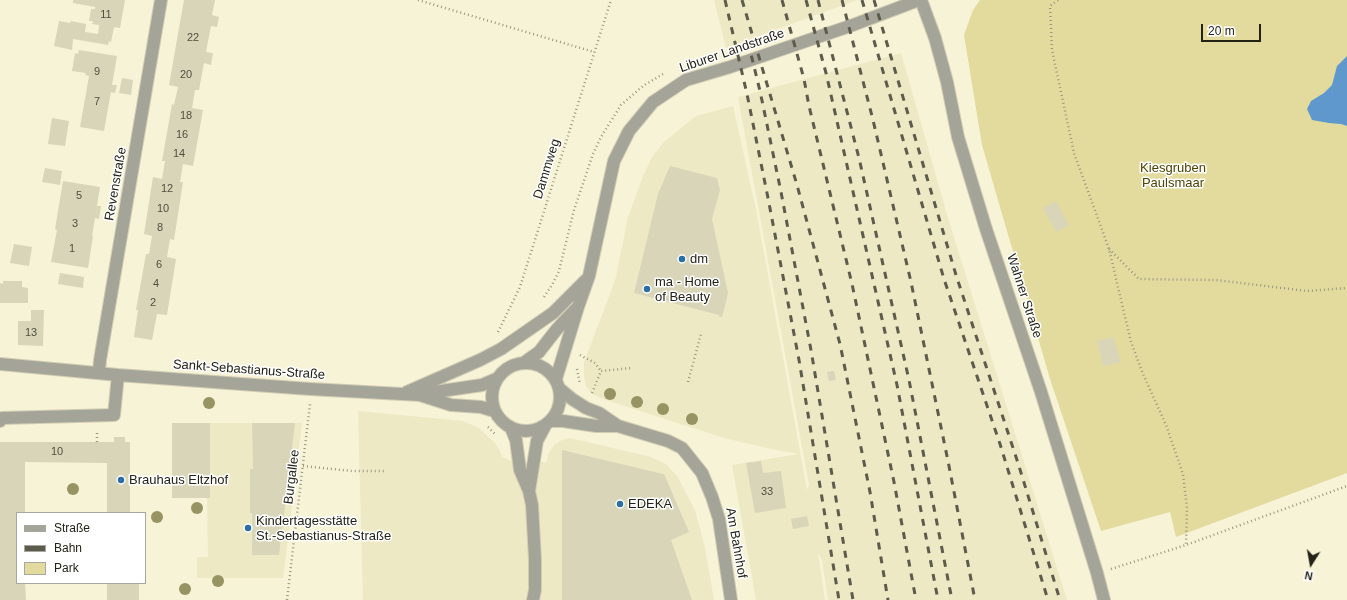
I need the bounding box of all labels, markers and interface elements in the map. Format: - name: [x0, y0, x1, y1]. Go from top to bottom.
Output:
- house number: 11: [100, 8, 112, 22]
- scale bar: [1203, 16, 1263, 42]
- text: 20 m: [1208, 24, 1235, 38]
- street label: Liburer Landstraße: [678, 26, 786, 76]
- house number: 22: [187, 31, 199, 45]
- house number: 9: [94, 65, 100, 79]
- house number: 20: [180, 68, 192, 82]
- house number: 7: [94, 95, 100, 109]
- house number: 18: [180, 109, 192, 123]
- house number: 16: [176, 128, 188, 142]
- street label: Dammweg: [530, 137, 564, 201]
- street label: Revenstraße: [102, 146, 130, 222]
- house number: 14: [173, 147, 185, 161]
- park label: Kiesgruben Paulsmaar: [1140, 160, 1206, 191]
- house number: 12: [161, 182, 173, 196]
- house number: 5: [76, 189, 82, 203]
- house number: 10: [157, 202, 169, 216]
- house number: 3: [72, 217, 78, 231]
- house number: 8: [157, 221, 163, 235]
- house number: 1: [69, 242, 75, 256]
- place label: dm: [690, 251, 708, 267]
- street label: Wahner Straße: [1003, 252, 1045, 340]
- marker: dm: [677, 254, 687, 264]
- house number: 6: [156, 258, 162, 272]
- place label: ma - Home of Beauty: [655, 274, 719, 305]
- house number: 4: [153, 277, 159, 291]
- marker: ma - Home of Beauty: [642, 284, 652, 294]
- house number: 2: [150, 296, 156, 310]
- house number: 13: [25, 326, 37, 340]
- street label: Sankt-Sebastianus-Straße: [172, 357, 326, 383]
- house number: 10: [51, 445, 63, 459]
- street label: Burgallee: [281, 449, 303, 505]
- place label: Brauhaus Eltzhof: [129, 472, 228, 488]
- marker: Brauhaus Eltzhof: [116, 475, 126, 485]
- house number: 33: [761, 485, 773, 499]
- place label: EDEKA: [628, 496, 672, 512]
- marker: EDEKA: [615, 499, 625, 509]
- street label: Am Bahnhof: [722, 506, 750, 580]
- legend: [16, 512, 146, 584]
- place label: Kindertagesstätte St.-Sebastianus-Straße: [256, 513, 391, 544]
- text: Straße: [54, 521, 90, 535]
- marker: Kindertagesstätte St.-Sebastianus-Straße: [243, 523, 253, 533]
- text: Bahn: [54, 541, 82, 555]
- north arrow: [1291, 544, 1331, 584]
- text: Park: [54, 561, 79, 575]
- text: N: [1304, 569, 1314, 582]

